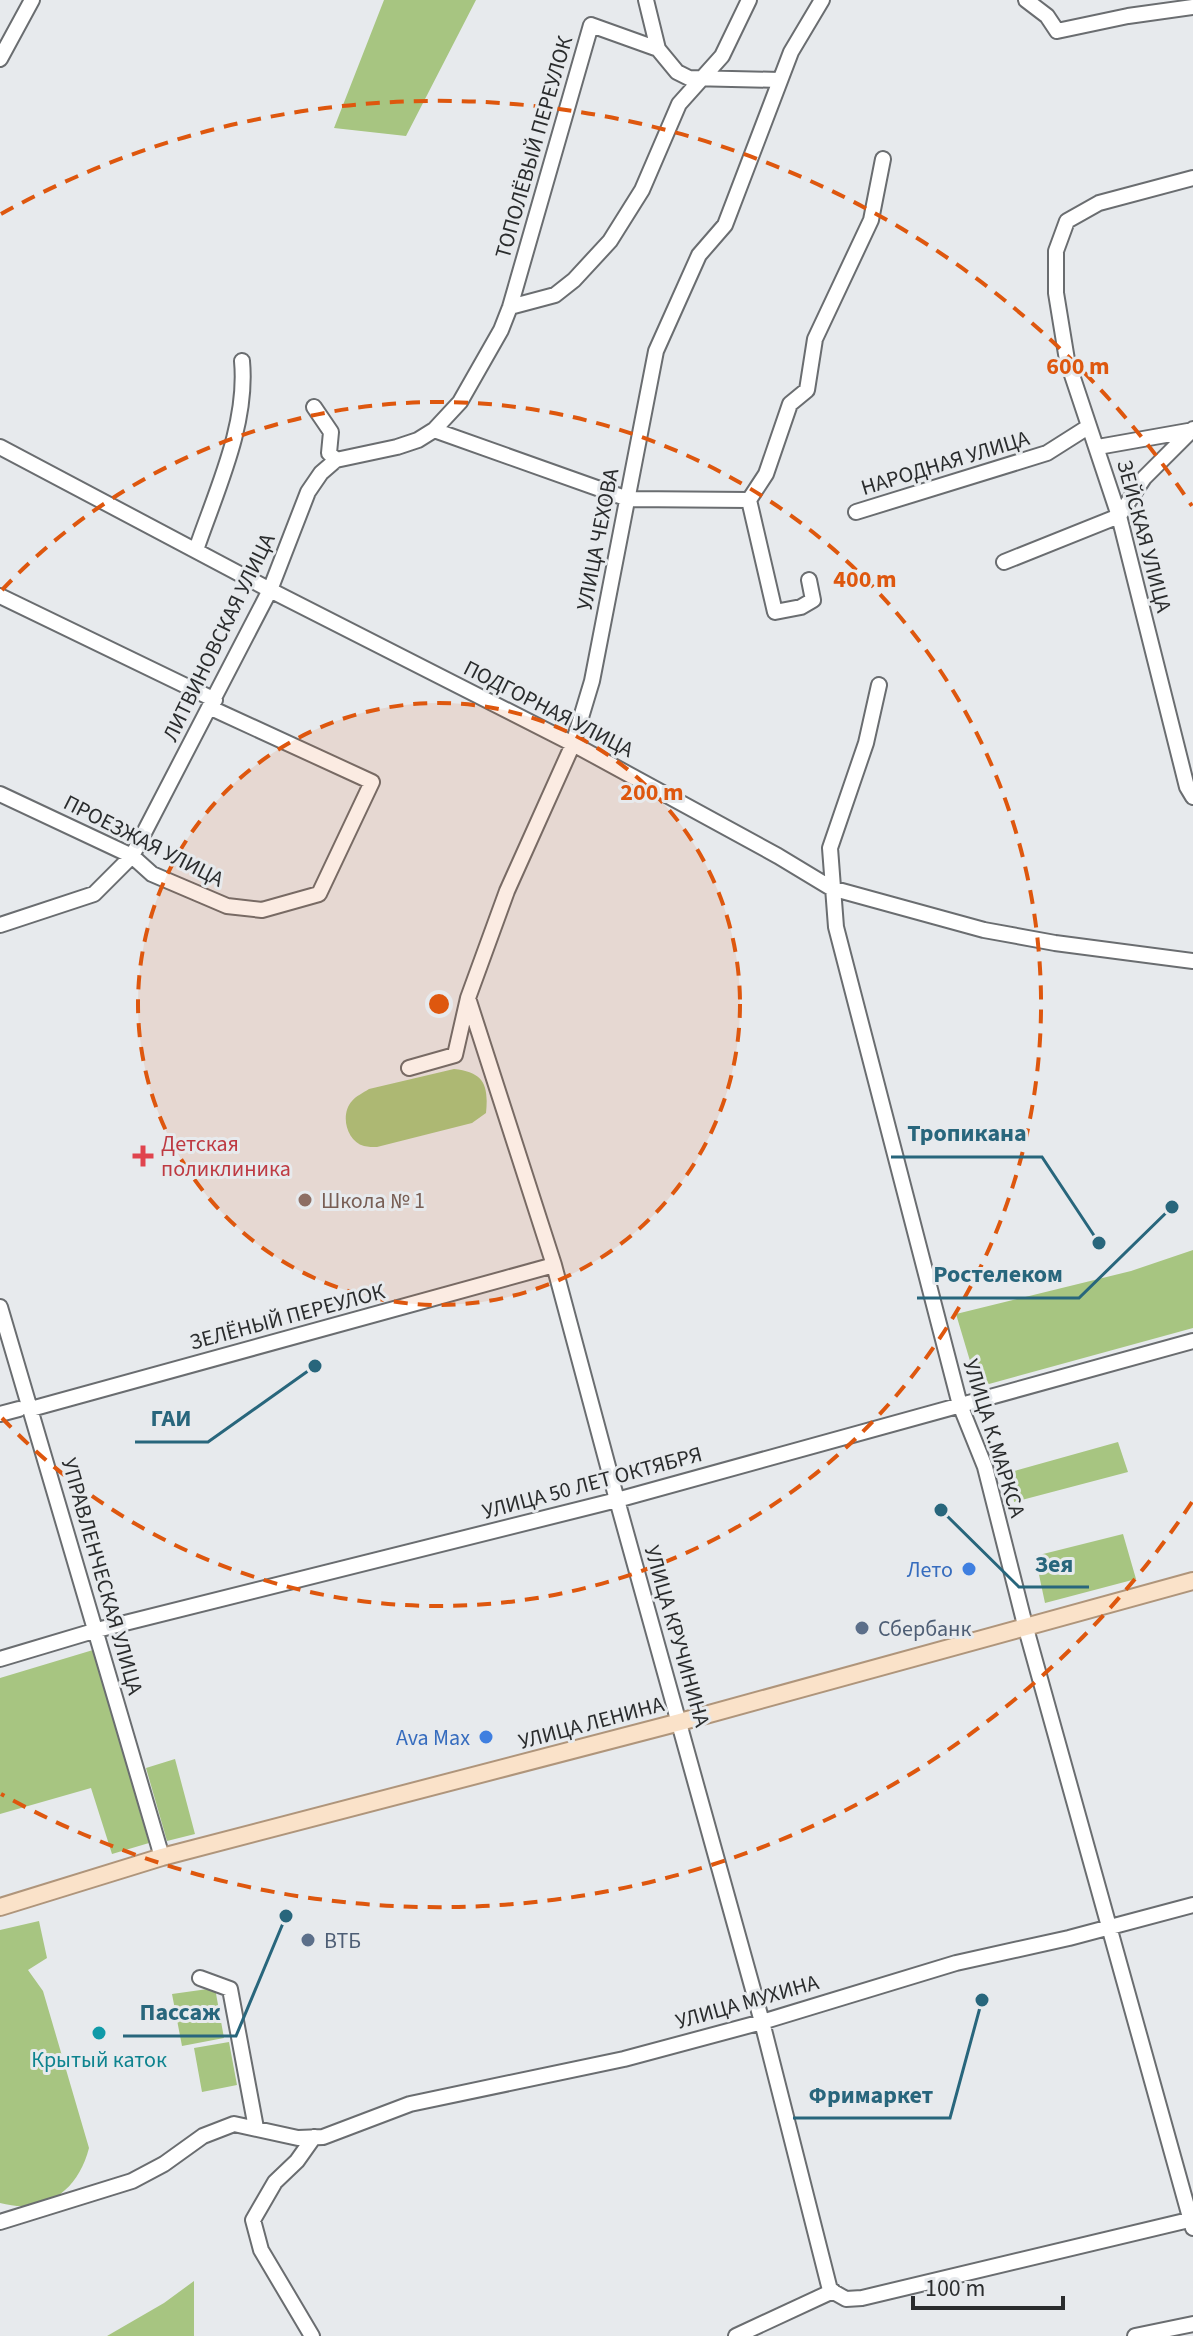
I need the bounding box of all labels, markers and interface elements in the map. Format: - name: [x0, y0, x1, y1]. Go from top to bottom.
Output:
- street label: ТОПОЛЁВЫЙ ПЕРЕУЛОК: [487, 32, 581, 262]
- text: 600 m: [1046, 349, 1110, 384]
- street label: НАРОДНАЯ УЛИЦА: [857, 422, 1033, 504]
- street label: ЗЕЙСКАЯ УЛИЦА: [1108, 456, 1180, 616]
- street label: УЛИЦА ЧЕХОВА: [569, 465, 627, 613]
- street label: ЛИТВИНОВСКАЯ УЛИЦА: [154, 528, 283, 747]
- text: 400 m: [833, 562, 897, 597]
- street label: ПОДГОРНАЯ УЛИЦА: [458, 652, 639, 766]
- text: 200 m: [620, 775, 684, 810]
- street label: ПРОЕЗЖАЯ УЛИЦА: [58, 787, 229, 895]
- centre of rings: [425, 990, 453, 1018]
- callout: Тропикана: [891, 1109, 1042, 1157]
- text: Тропикана: [907, 1116, 1027, 1151]
- place label: Детская поликлиника: [161, 1128, 291, 1185]
- marker: Детская поликлиника: [132, 1145, 154, 1167]
- place label: Школа № 1: [321, 1185, 425, 1217]
- marker: Школа № 1: [296, 1191, 314, 1209]
- callout: Ростелеком: [917, 1250, 1079, 1298]
- text: Ростелеком: [933, 1257, 1063, 1292]
- street label: ЗЕЛЁНЫЙ ПЕРЕУЛОК: [186, 1275, 389, 1358]
- street label: УЛИЦА К.МАРКСА: [955, 1355, 1033, 1522]
- callout: ГАИ: [135, 1394, 208, 1442]
- text: ГАИ: [150, 1401, 192, 1436]
- street label: УЛИЦА 50 ЛЕТ ОКТЯБРЯ: [479, 1438, 706, 1528]
- street label: УПРАВЛЕНЧЕСКАЯ УЛИЦА: [53, 1454, 151, 1698]
- callout: Зея: [1019, 1539, 1089, 1587]
- street label: УЛИЦА КРУЧИНИНА: [636, 1542, 718, 1731]
- text: Зея: [1035, 1547, 1073, 1582]
- place label: Лето: [907, 1554, 953, 1586]
- marker: Лето: [960, 1560, 978, 1578]
- place label: Сбербанк: [878, 1613, 971, 1645]
- marker: Сбербанк: [853, 1619, 871, 1637]
- street label: УЛИЦА ЛЕНИНА: [515, 1688, 668, 1758]
- place label: Ava Max: [396, 1722, 470, 1754]
- marker: Ava Max: [477, 1728, 495, 1746]
- place label: ВТБ: [324, 1925, 361, 1957]
- marker: ВТБ: [299, 1931, 317, 1949]
- street label: УЛИЦА МУХИНА: [672, 1966, 823, 2038]
- callout: Пассаж: [123, 1988, 236, 2036]
- text: Пассаж: [139, 1995, 221, 2030]
- marker: Крытый каток: [90, 2024, 108, 2042]
- place label: Крытый каток: [31, 2044, 167, 2076]
- callout: Фримаркет: [793, 2070, 950, 2118]
- text: Фримаркет: [809, 2078, 934, 2113]
- scale bar: [913, 2260, 1063, 2310]
- text: 100 m: [925, 2271, 985, 2306]

